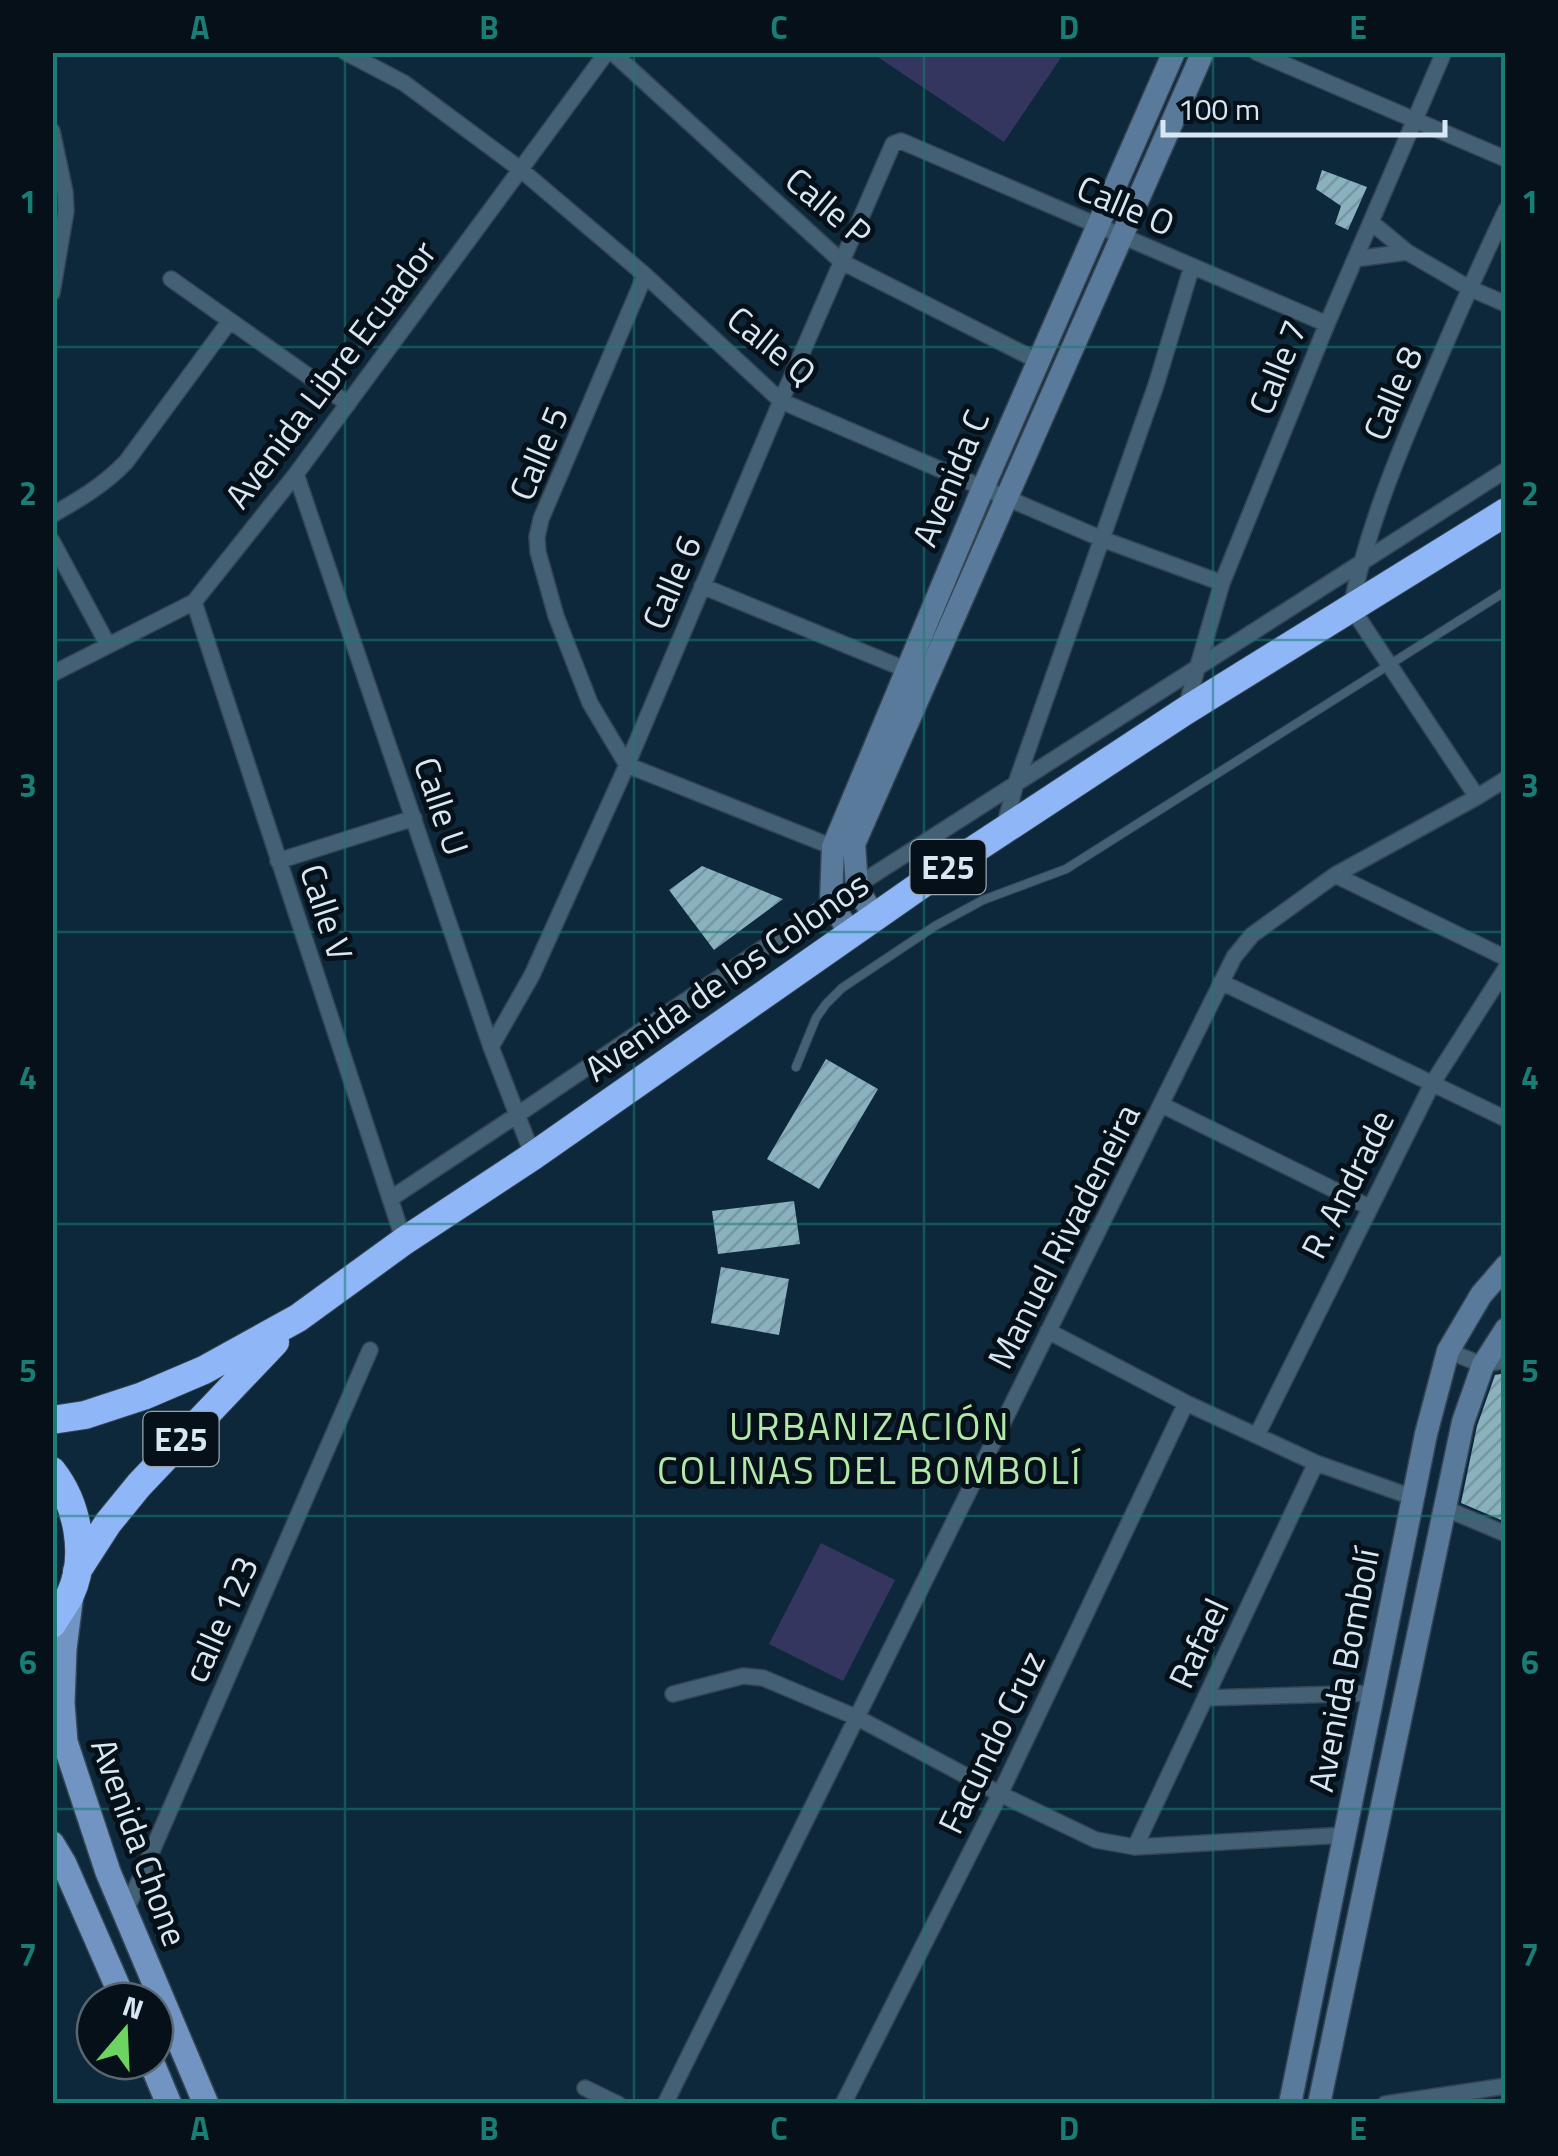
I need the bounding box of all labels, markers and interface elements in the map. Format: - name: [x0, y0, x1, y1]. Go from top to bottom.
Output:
- text: A: [190, 3, 210, 51]
- text: B: [479, 3, 499, 51]
- text: C: [770, 3, 788, 51]
- text: D: [1059, 3, 1079, 51]
- text: E: [1349, 3, 1367, 51]
- scale bar: [1163, 75, 1446, 137]
- text: 100 m: [1178, 86, 1260, 132]
- street label: Calle P: [774, 154, 884, 258]
- street label: Calle O: [1069, 160, 1183, 250]
- text: 1: [19, 177, 37, 225]
- text: 1: [1521, 177, 1539, 225]
- street label: Avenida Libre Ecuador: [211, 228, 449, 520]
- street label: Calle Q: [716, 292, 828, 398]
- street label: Calle 7: [1234, 312, 1320, 422]
- street label: Calle 8: [1348, 337, 1436, 449]
- street label: Calle 5: [494, 397, 582, 509]
- street label: Avenida C: [897, 401, 1003, 555]
- text: 2: [19, 469, 37, 517]
- text: 2: [1521, 469, 1539, 517]
- street label: Calle 6: [627, 526, 715, 638]
- street label: Calle U: [400, 750, 484, 862]
- text: 3: [19, 761, 37, 809]
- text: 3: [1521, 761, 1539, 809]
- road number: E25: [910, 840, 986, 894]
- street label: Calle V: [286, 857, 368, 967]
- street label: Avenida de los Colonos: [573, 857, 879, 1095]
- text: 4: [19, 1053, 37, 1101]
- text: 4: [1521, 1053, 1539, 1101]
- street label: Manuel Rivadeneira: [973, 1094, 1153, 1378]
- street label: R. Andrade: [1286, 1100, 1408, 1268]
- text: 5: [19, 1346, 37, 1394]
- text: 5: [1521, 1346, 1539, 1394]
- district label: URBANIZACIÓN COLINAS DEL BOMBOLÍ: [657, 1397, 1083, 1499]
- road number: E25: [144, 1412, 218, 1466]
- street label: Avenida Bombolí: [1293, 1542, 1393, 1796]
- street label: calle 123: [168, 1547, 272, 1691]
- street label: Rafael: [1154, 1589, 1242, 1697]
- text: 6: [19, 1638, 37, 1686]
- text: 6: [1521, 1638, 1539, 1686]
- street label: Facundo Cruz: [923, 1641, 1059, 1843]
- street label: Avenida Chone: [77, 1731, 203, 1953]
- text: 7: [19, 1930, 37, 1978]
- text: 7: [1521, 1930, 1539, 1978]
- north arrow: [75, 1981, 175, 2081]
- text: N: [117, 1983, 149, 2030]
- text: A: [190, 2104, 210, 2152]
- text: B: [479, 2104, 499, 2152]
- text: C: [770, 2104, 788, 2152]
- text: D: [1059, 2104, 1079, 2152]
- text: E: [1349, 2104, 1367, 2152]

